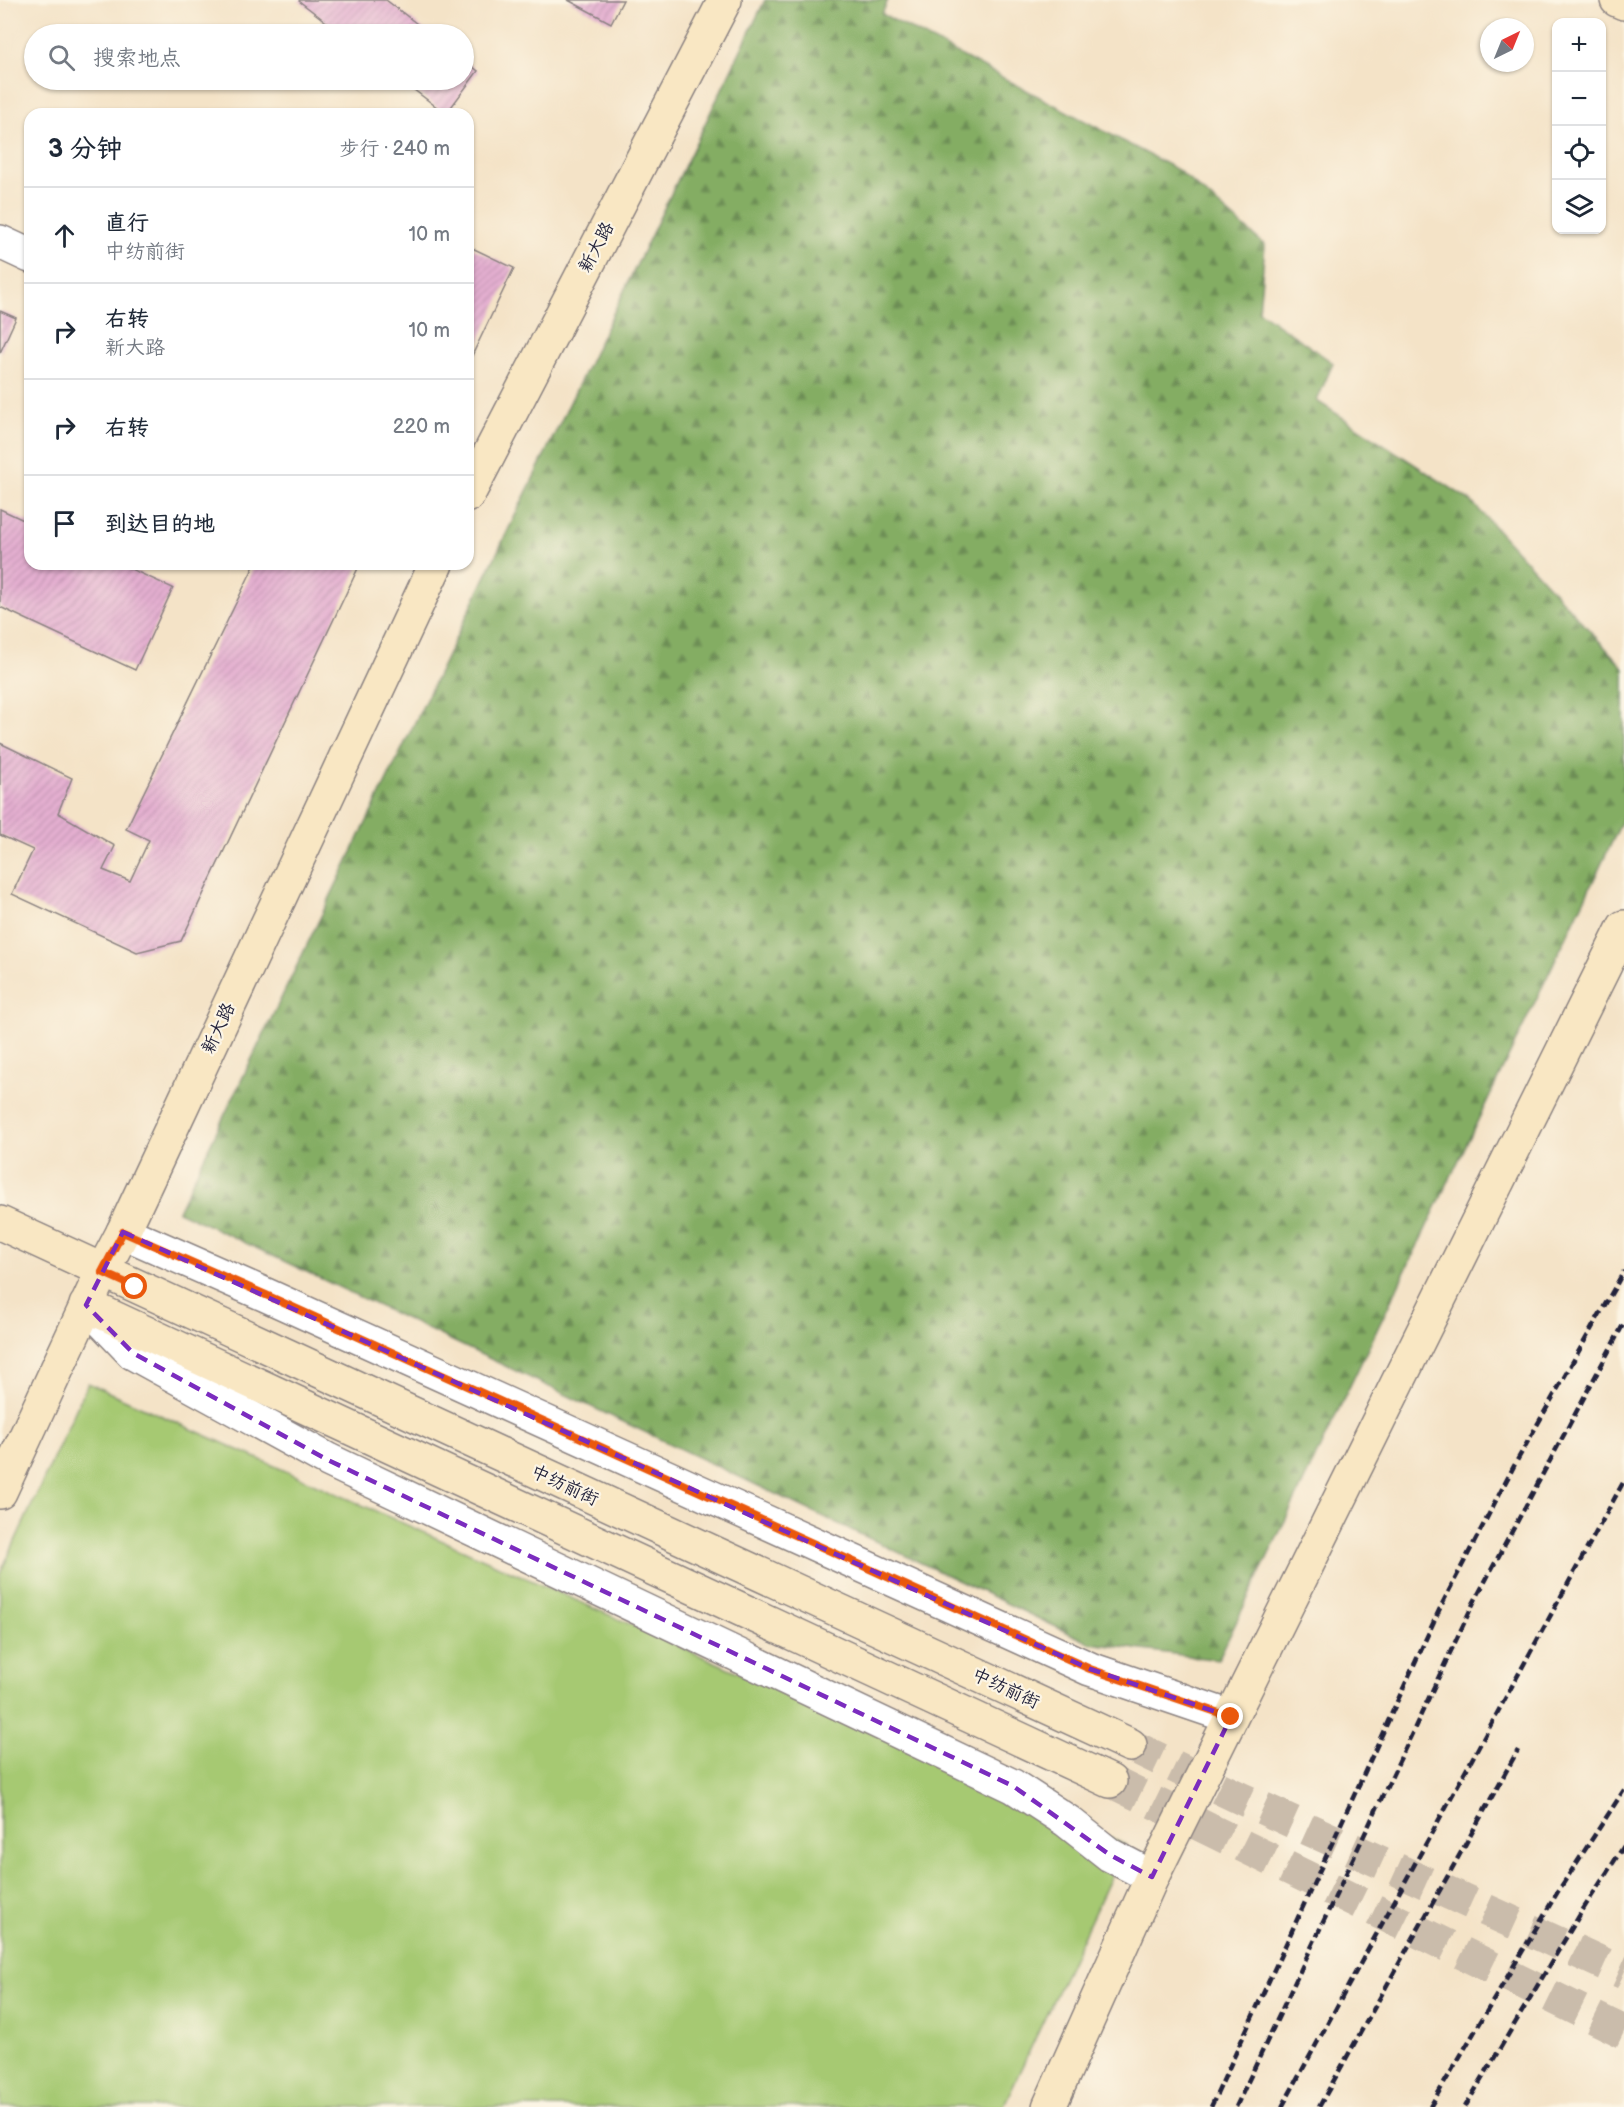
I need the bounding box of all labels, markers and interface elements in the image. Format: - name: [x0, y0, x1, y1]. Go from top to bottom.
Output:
- north arrow: [1480, 18, 1534, 72]
- map controls: [1552, 18, 1606, 234]
- button: +: [1552, 18, 1606, 72]
- search box: [24, 24, 474, 90]
- icon: search: [45, 41, 78, 74]
- text: 搜索地点: [93, 45, 181, 72]
- button: −: [1552, 72, 1606, 126]
- button: locate: [1552, 126, 1606, 180]
- text: 3 分钟: [48, 134, 122, 165]
- text: 步行 · 240 m: [340, 137, 450, 161]
- button: layers: [1552, 180, 1606, 234]
- text: 直行: [105, 210, 149, 237]
- street label: 新大路: [574, 218, 618, 276]
- icon: ahead: [48, 219, 81, 252]
- text: 10 m: [409, 223, 450, 247]
- text: 中纺前街: [105, 240, 185, 264]
- text: 右转: [105, 306, 149, 333]
- icon: right: [48, 315, 81, 348]
- text: 10 m: [409, 319, 450, 343]
- text: 新大路: [105, 336, 165, 360]
- icon: right: [48, 411, 81, 444]
- text: 右转: [105, 415, 149, 442]
- text: 220 m: [393, 415, 450, 439]
- icon: arrive: [48, 507, 81, 540]
- text: 到达目的地: [105, 511, 215, 538]
- street label: 新大路: [198, 999, 239, 1057]
- route start: [121, 1273, 147, 1299]
- street label: 中纺前街: [528, 1461, 602, 1510]
- street label: 中纺前街: [969, 1664, 1043, 1713]
- route end: [1217, 1703, 1243, 1729]

